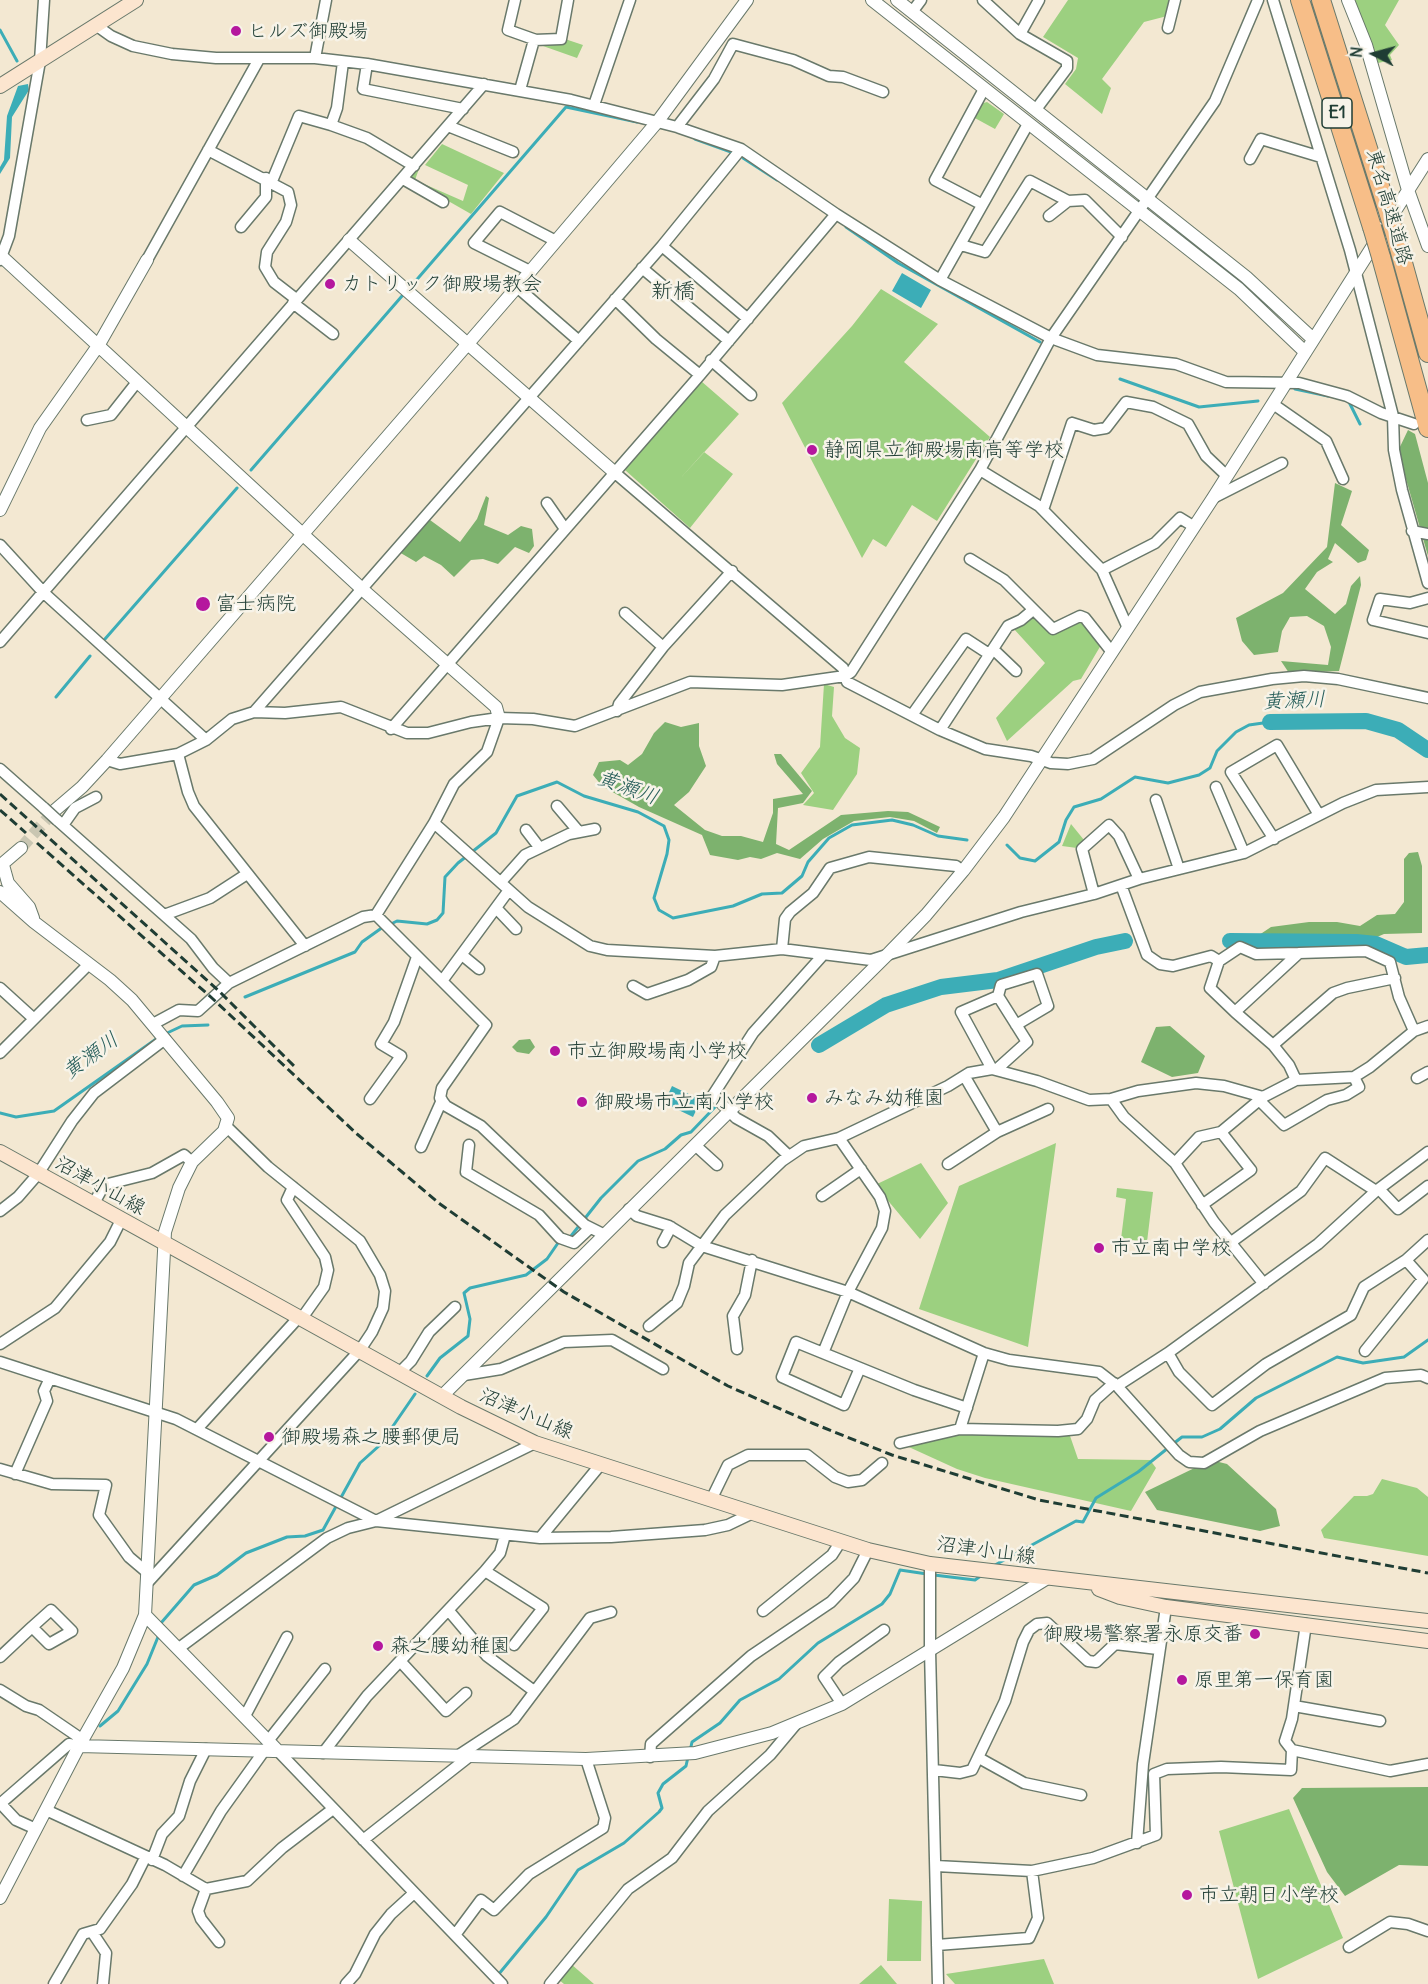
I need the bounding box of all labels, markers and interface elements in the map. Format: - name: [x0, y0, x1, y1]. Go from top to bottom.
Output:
- place label: ヒルズ御殿場: [248, 19, 368, 43]
- marker: ヒルズ御殿場: [229, 24, 243, 38]
- north arrow: [1344, 24, 1404, 84]
- text: N: [1346, 46, 1367, 59]
- road number: E1: [1322, 98, 1352, 128]
- street label: 東名高速道路: [1361, 146, 1417, 268]
- place label: カトリック御殿場教会: [342, 272, 542, 296]
- marker: カトリック御殿場教会: [323, 277, 337, 291]
- district label: 新橋: [651, 279, 695, 305]
- place label: 静岡県立御殿場南高等学校: [824, 438, 1064, 462]
- marker: 静岡県立御殿場南高等学校: [805, 443, 819, 457]
- place label: 富士病院: [216, 592, 296, 616]
- marker: 富士病院: [194, 595, 212, 613]
- water label: 黄瀬川: [1262, 687, 1326, 715]
- water label: 黄瀬川: [594, 765, 662, 811]
- water label: 黄瀬川: [58, 1027, 124, 1085]
- place label: 市立御殿場南小学校: [567, 1039, 747, 1063]
- marker: 市立御殿場南小学校: [548, 1044, 562, 1058]
- place label: みなみ幼稚園: [824, 1086, 944, 1110]
- place label: 御殿場市立南小学校: [594, 1090, 774, 1114]
- marker: みなみ幼稚園: [805, 1091, 819, 1105]
- marker: 御殿場市立南小学校: [575, 1095, 589, 1109]
- street label: 沼津小山線: [50, 1151, 150, 1221]
- place label: 市立南中学校: [1111, 1236, 1231, 1260]
- marker: 市立南中学校: [1092, 1241, 1106, 1255]
- street label: 沼津小山線: [475, 1383, 577, 1445]
- place label: 御殿場森之腰郵便局: [281, 1425, 461, 1449]
- marker: 御殿場森之腰郵便局: [262, 1430, 276, 1444]
- street label: 沼津小山線: [935, 1532, 1037, 1570]
- place label: 御殿場警察署永原交番: [1043, 1622, 1243, 1646]
- marker: 御殿場警察署永原交番: [1248, 1627, 1262, 1641]
- place label: 森之腰幼稚園: [390, 1634, 510, 1658]
- marker: 森之腰幼稚園: [371, 1639, 385, 1653]
- place label: 原里第一保育園: [1194, 1668, 1334, 1692]
- marker: 原里第一保育園: [1175, 1673, 1189, 1687]
- place label: 市立朝日小学校: [1199, 1883, 1339, 1907]
- marker: 市立朝日小学校: [1180, 1888, 1194, 1902]

